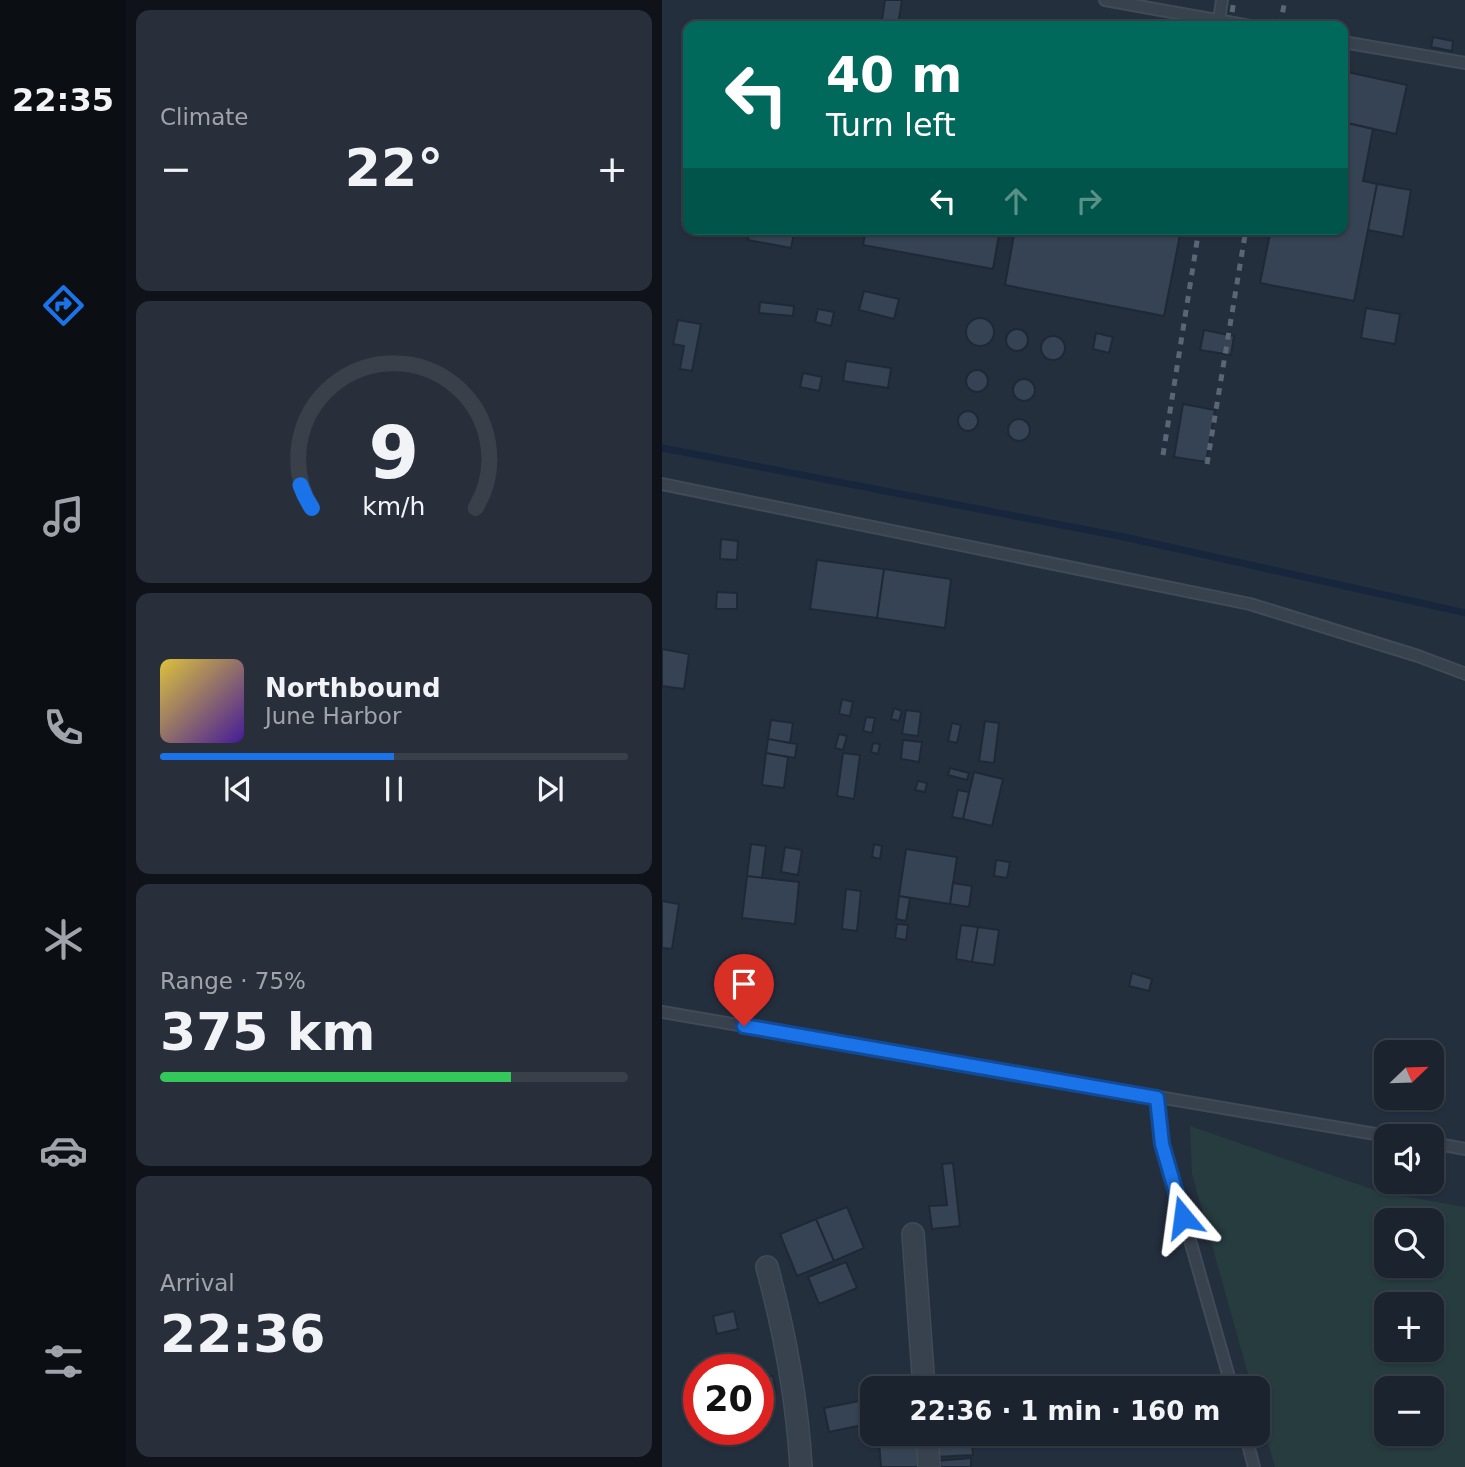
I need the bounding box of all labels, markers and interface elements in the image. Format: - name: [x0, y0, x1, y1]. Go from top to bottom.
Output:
- text: 40 m: [826, 47, 962, 104]
- icon: left: [711, 49, 802, 140]
- text: 22:35: [12, 81, 114, 119]
- text: Climate: [160, 104, 249, 130]
- text: Turn left: [826, 106, 956, 144]
- text: 22°: [345, 138, 443, 198]
- text: −: [160, 147, 192, 191]
- text: +: [596, 147, 628, 191]
- icon: left: [924, 182, 962, 220]
- icon: ahead: [997, 182, 1035, 220]
- icon: right: [1070, 182, 1108, 220]
- icon: directions: [39, 281, 88, 330]
- text: 9: [369, 411, 419, 496]
- icon: music: [39, 492, 88, 541]
- text: km/h: [362, 492, 426, 521]
- text: Northbound: [265, 673, 441, 703]
- icon: phone: [39, 703, 88, 752]
- text: June Harbor: [265, 703, 401, 729]
- icon: previous: [219, 770, 257, 808]
- icon: pause: [375, 770, 413, 808]
- icon: next: [531, 770, 569, 808]
- icon: climate: [39, 915, 88, 964]
- pin: [714, 954, 774, 1026]
- icon: arrive: [725, 965, 763, 1003]
- text: Range · 75%: [160, 968, 306, 994]
- text: 375 km: [160, 1002, 375, 1062]
- north arrow: [1374, 1040, 1444, 1110]
- map controls: [1374, 1040, 1444, 1446]
- button: sound: [1374, 1124, 1444, 1194]
- icon: car: [39, 1126, 88, 1175]
- position arrow: [1146, 1180, 1220, 1254]
- button: search: [1374, 1208, 1444, 1278]
- text: Arrival: [160, 1270, 235, 1296]
- button: +: [1374, 1292, 1444, 1362]
- text: 22:36: [160, 1304, 326, 1364]
- icon: filters: [39, 1337, 88, 1386]
- speed limit sign: 20: [683, 1354, 774, 1445]
- button: −: [1374, 1376, 1444, 1446]
- text: 22:36 · 1 min · 160 m: [910, 1396, 1220, 1426]

